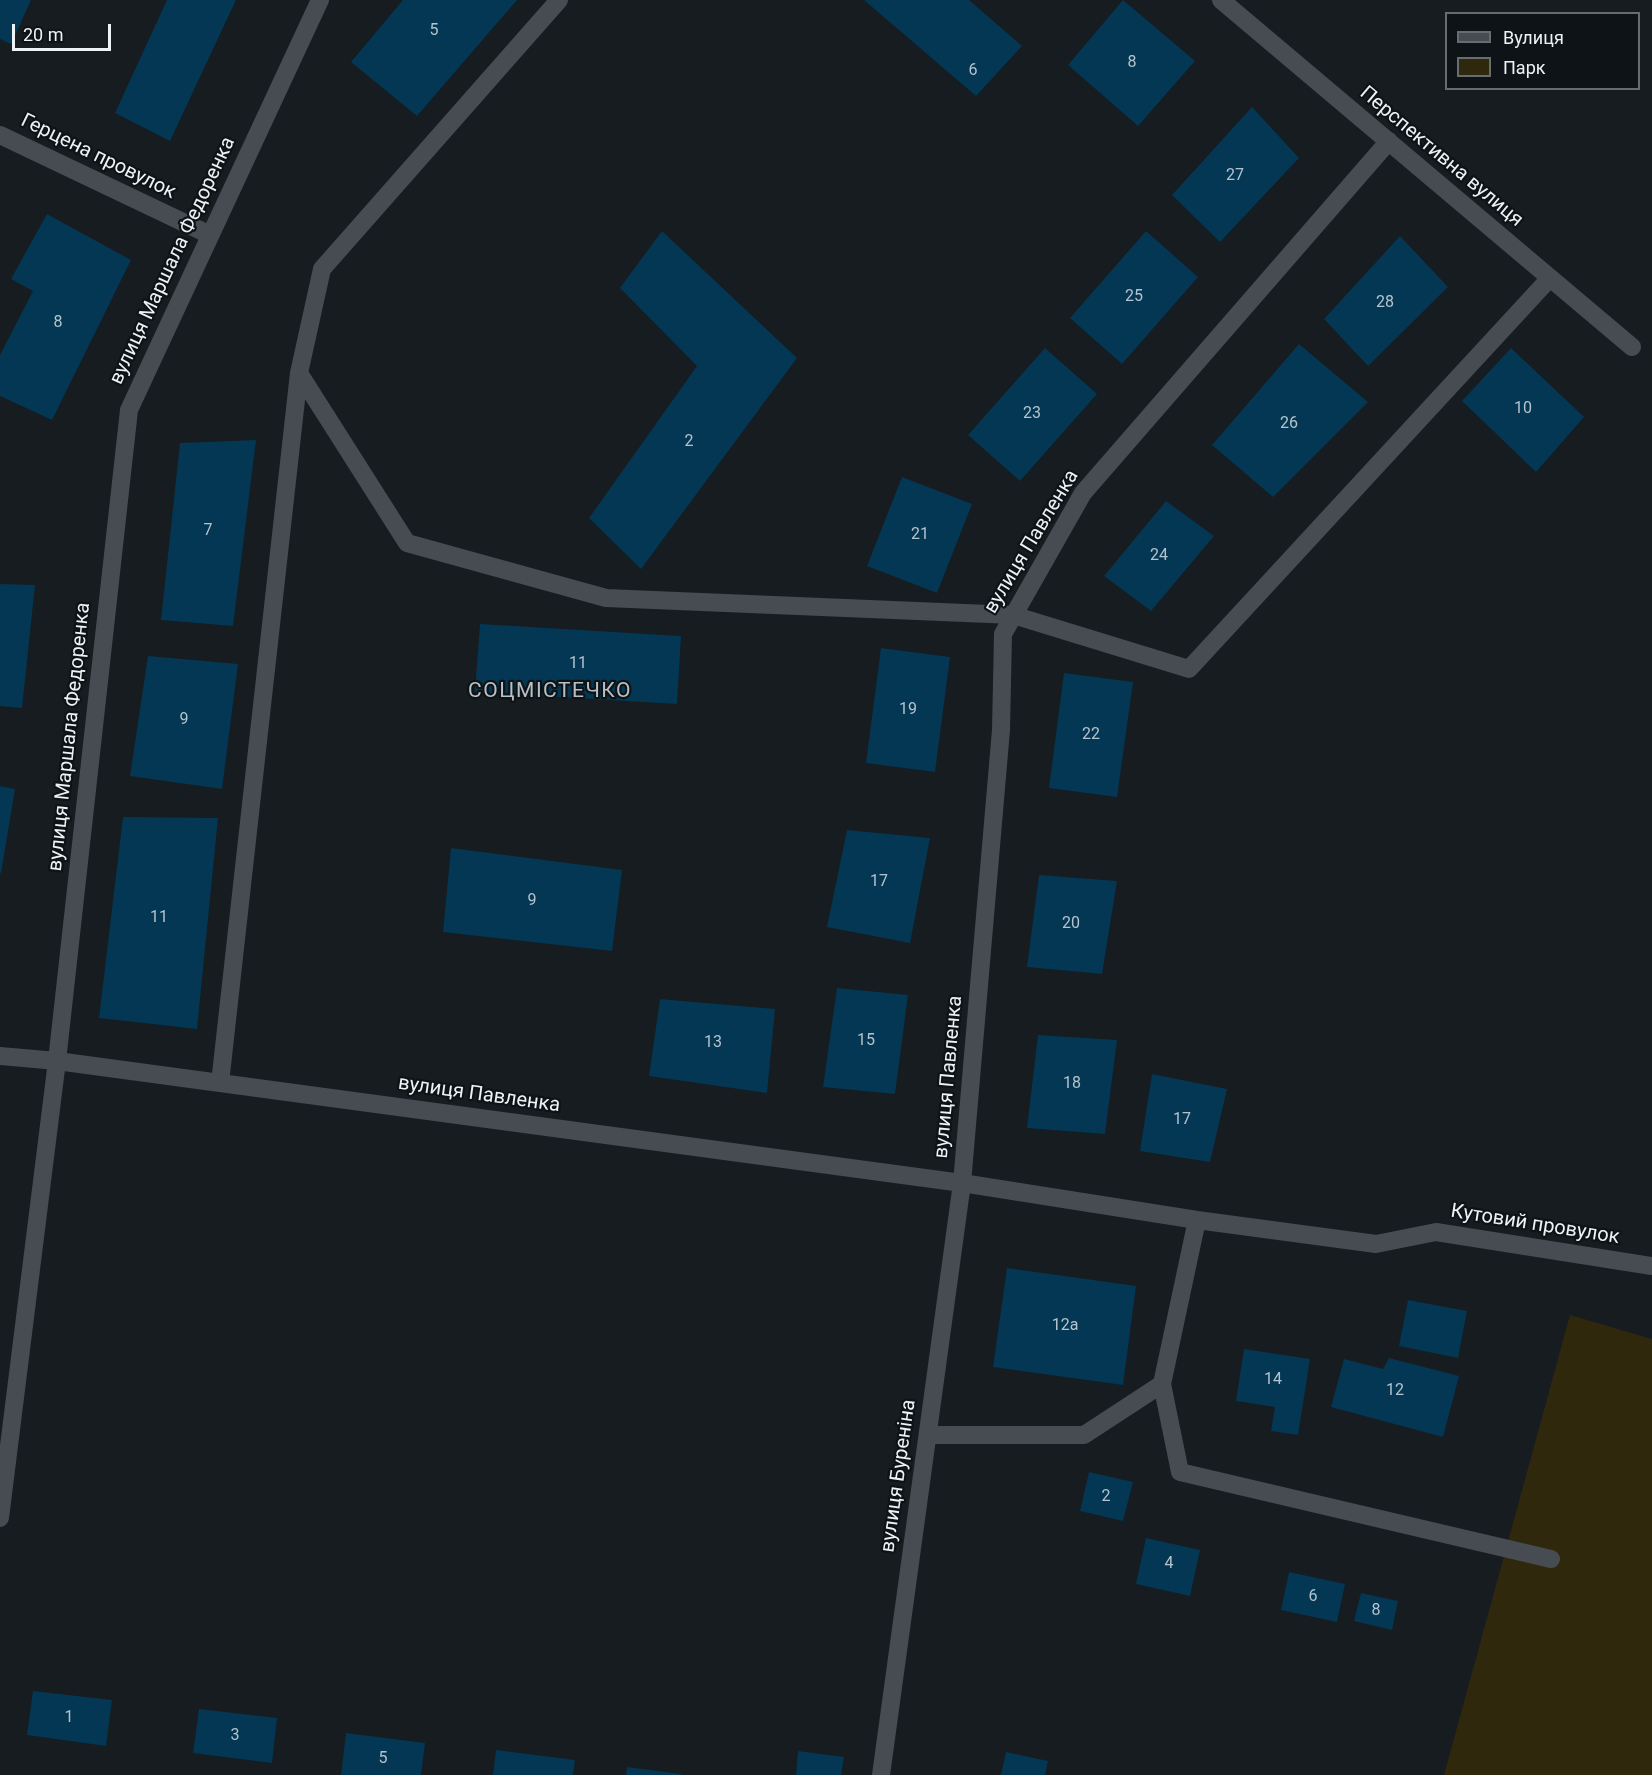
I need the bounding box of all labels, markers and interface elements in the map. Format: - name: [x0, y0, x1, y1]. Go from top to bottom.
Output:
- scale bar: [15, 12, 114, 50]
- legend: [1445, 12, 1640, 90]
- house number: 5: [430, 21, 438, 41]
- text: 20 m: [23, 24, 63, 45]
- text: Вулиця: [1503, 27, 1564, 48]
- house number: 8: [1128, 53, 1136, 73]
- text: Парк: [1503, 57, 1545, 78]
- house number: 6: [969, 61, 977, 81]
- street label: Перспективна вулиця: [1354, 82, 1528, 232]
- street label: Герцена провулок: [17, 109, 179, 205]
- street label: вулиця Маршала Федоренка: [105, 134, 241, 388]
- house number: 27: [1226, 166, 1244, 186]
- house number: 25: [1125, 287, 1143, 307]
- house number: 28: [1376, 293, 1394, 313]
- house number: 8: [54, 313, 62, 333]
- house number: 10: [1514, 399, 1532, 419]
- house number: 23: [1023, 404, 1041, 424]
- house number: 26: [1280, 414, 1298, 434]
- house number: 2: [685, 432, 693, 452]
- street label: вулиця Павленка: [980, 466, 1084, 618]
- house number: 7: [204, 521, 212, 541]
- house number: 21: [911, 525, 929, 545]
- house number: 24: [1150, 546, 1168, 566]
- street label: вулиця Маршала Федоренка: [44, 601, 96, 873]
- house number: 11: [569, 654, 587, 674]
- district label: СОЦМІСТЕЧКО: [468, 679, 632, 705]
- house number: 19: [899, 700, 917, 720]
- house number: 9: [180, 710, 188, 730]
- house number: 22: [1082, 725, 1100, 745]
- house number: 17: [870, 872, 888, 892]
- house number: 9: [528, 891, 536, 911]
- house number: 11: [150, 908, 168, 928]
- house number: 20: [1062, 914, 1080, 934]
- street label: вулиця Павленка: [930, 995, 968, 1159]
- house number: 15: [857, 1031, 875, 1051]
- house number: 13: [704, 1033, 722, 1053]
- street label: вулиця Павленка: [396, 1072, 562, 1118]
- house number: 18: [1063, 1074, 1081, 1094]
- house number: 17: [1173, 1110, 1191, 1130]
- street label: Кутовий провулок: [1449, 1200, 1621, 1250]
- house number: 12а: [1052, 1316, 1078, 1336]
- house number: 14: [1264, 1370, 1282, 1390]
- house number: 12: [1386, 1381, 1404, 1401]
- street label: вулиця Буреніна: [876, 1398, 922, 1554]
- house number: 2: [1102, 1487, 1110, 1507]
- house number: 4: [1165, 1554, 1173, 1574]
- house number: 6: [1309, 1587, 1317, 1607]
- house number: 8: [1372, 1601, 1380, 1621]
- house number: 1: [65, 1708, 73, 1728]
- house number: 3: [231, 1726, 239, 1746]
- house number: 5: [379, 1749, 387, 1769]

